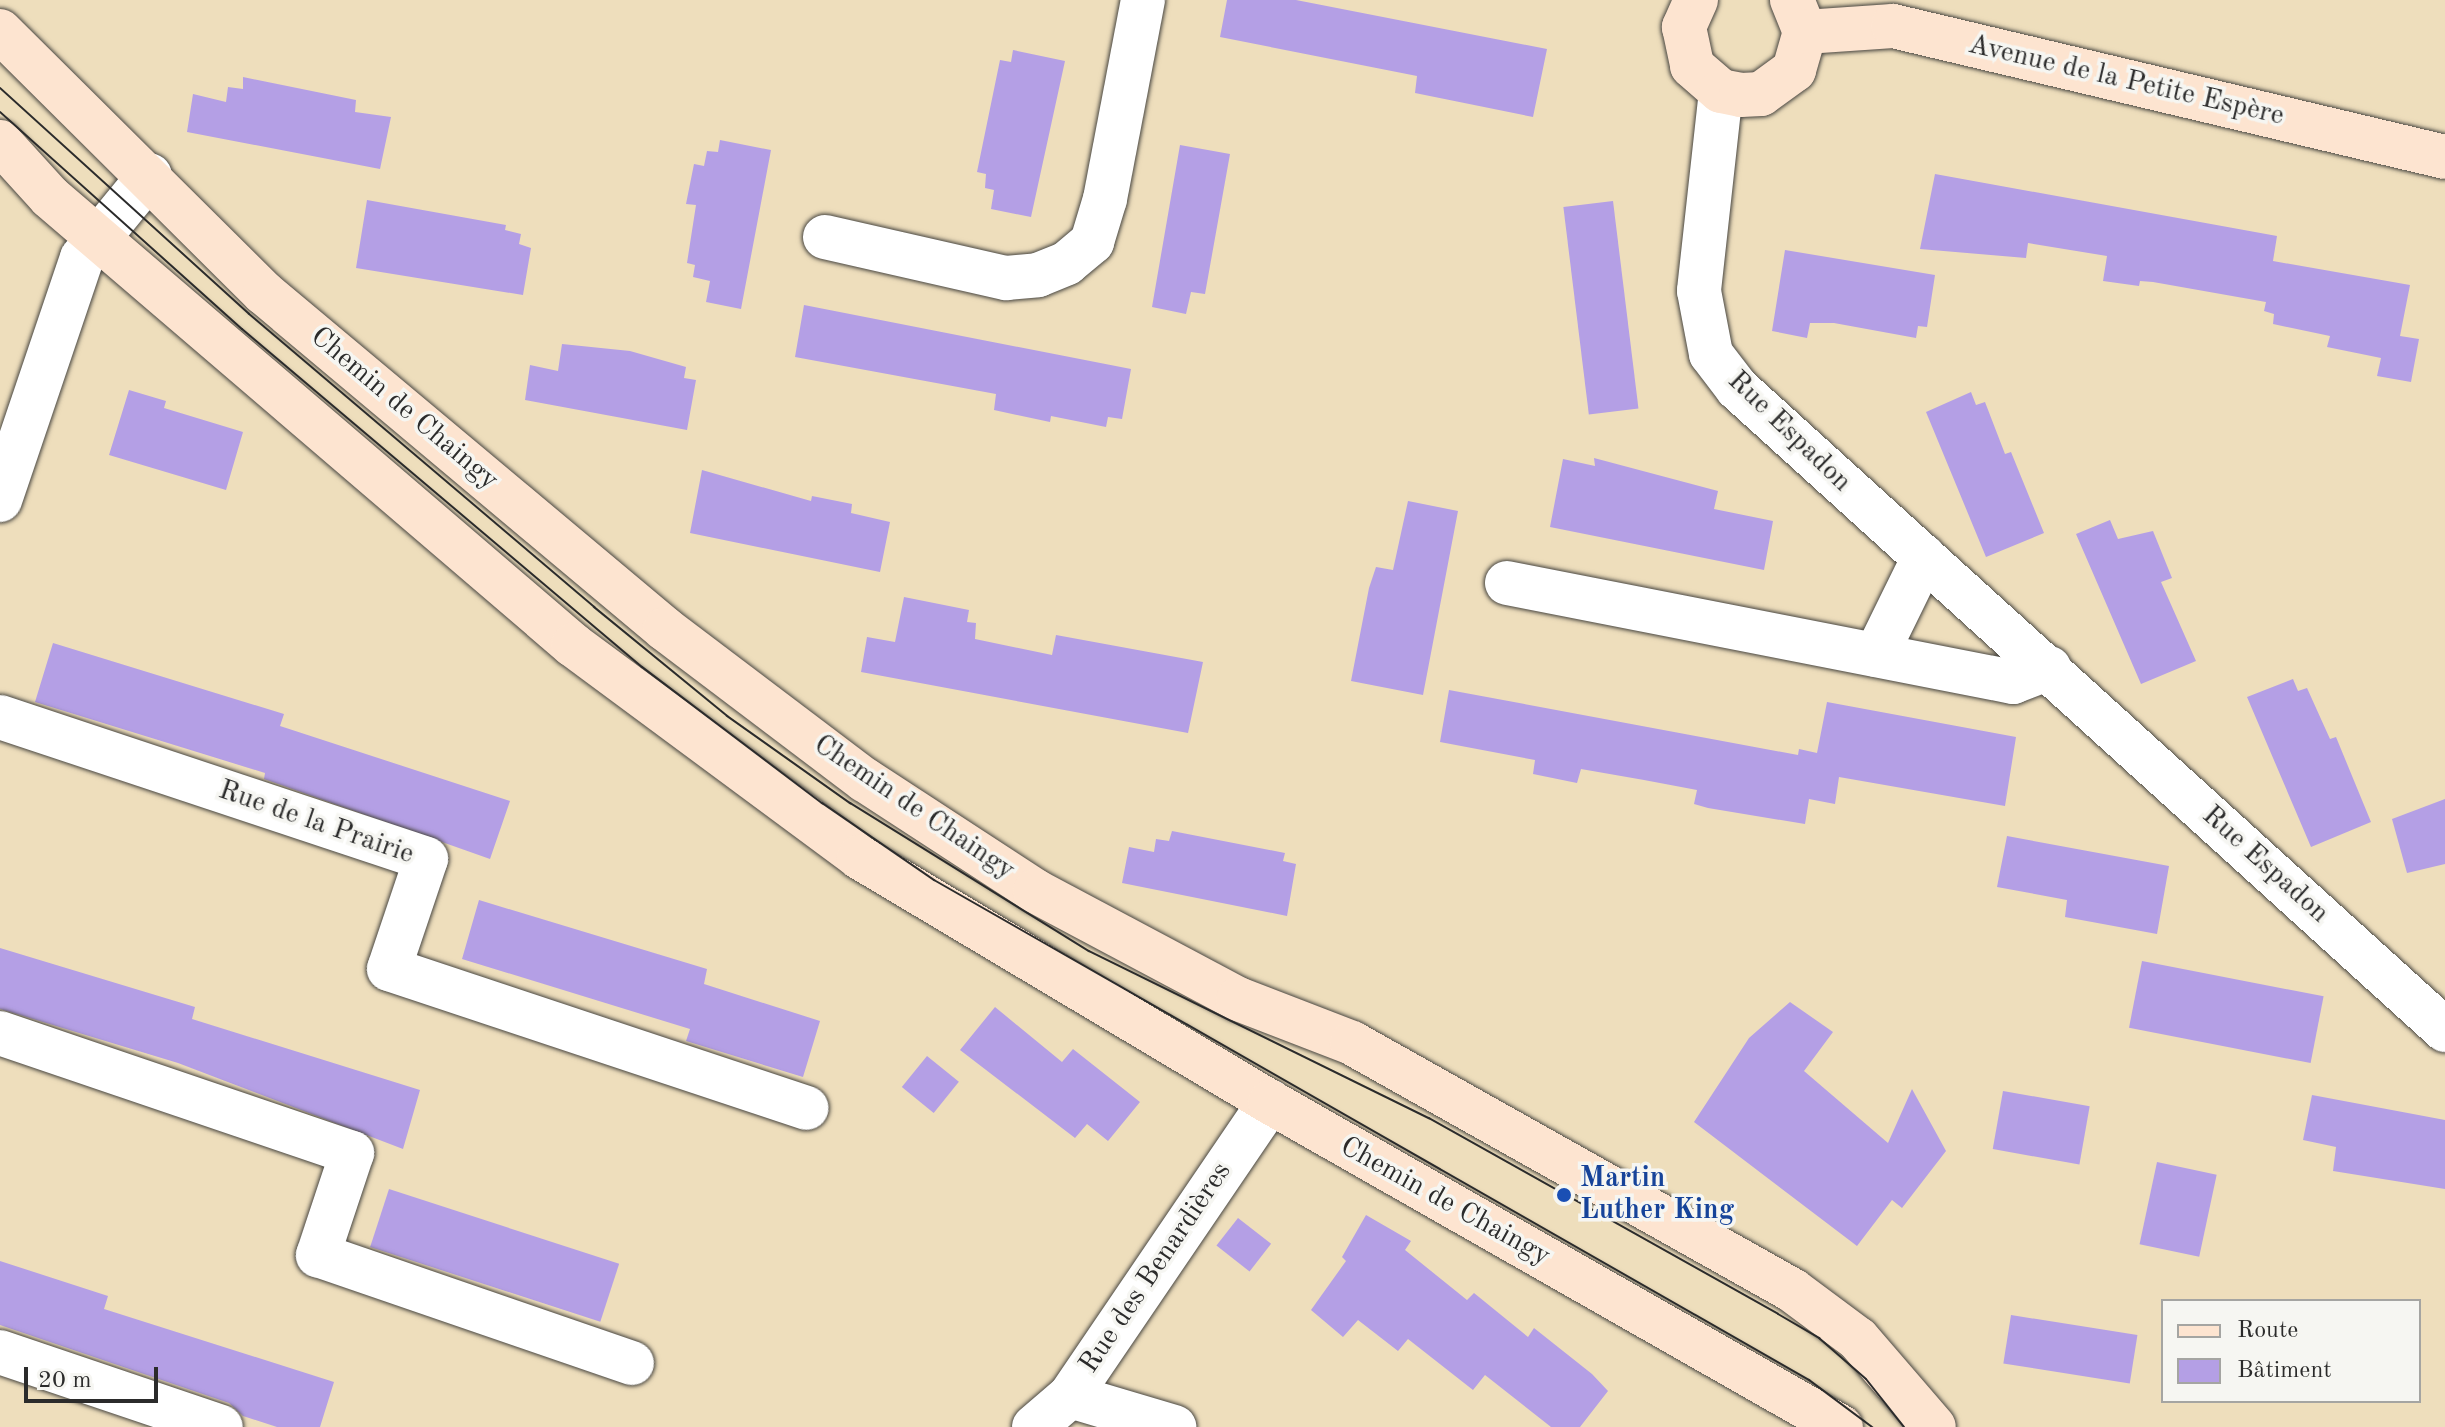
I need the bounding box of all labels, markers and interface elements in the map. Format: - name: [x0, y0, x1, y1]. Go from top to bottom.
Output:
- street label: Avenue de la Petite Espère: [1965, 28, 2287, 134]
- street label: Chemin de Chaingy: [303, 320, 505, 498]
- street label: Rue Espadon: [1720, 365, 1858, 499]
- street label: Chemin de Chaingy: [807, 728, 1021, 888]
- street label: Rue de la Prairie: [214, 774, 418, 872]
- street label: Rue Espadon: [2195, 799, 2335, 931]
- street label: Chemin de Chaingy: [1334, 1130, 1556, 1274]
- street label: Rue des Benardières: [1073, 1156, 1239, 1380]
- place label: Martin Luther King: [1580, 1162, 1734, 1228]
- marker: Martin Luther King: [1555, 1186, 1573, 1204]
- legend: [2161, 1299, 2421, 1403]
- text: Route: [2237, 1319, 2298, 1343]
- scale bar: [28, 1351, 162, 1401]
- text: Bâtiment: [2237, 1359, 2332, 1383]
- text: 20 m: [38, 1369, 92, 1393]

